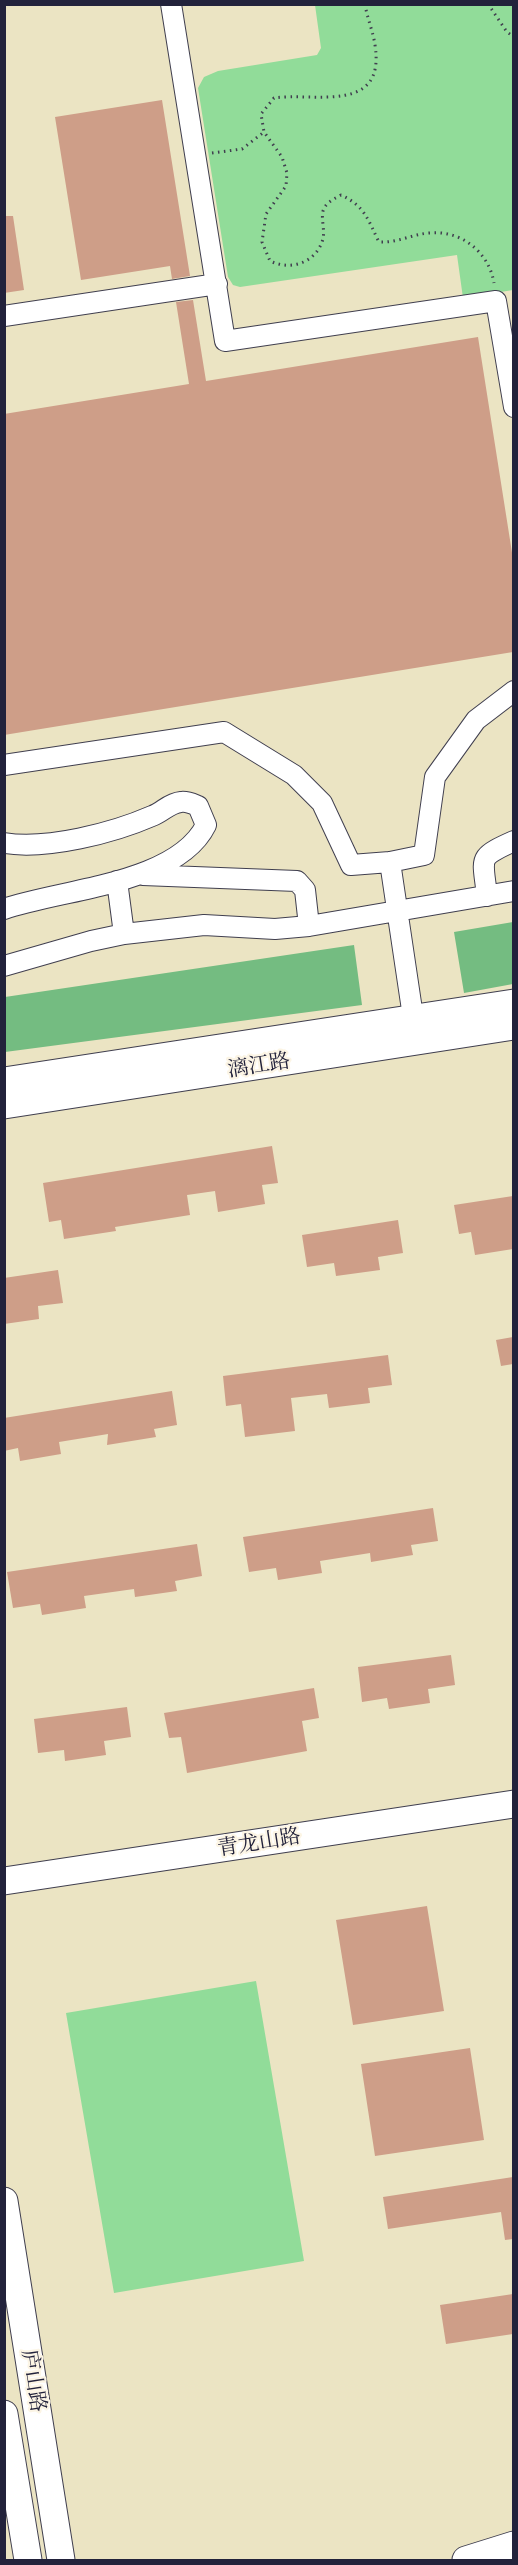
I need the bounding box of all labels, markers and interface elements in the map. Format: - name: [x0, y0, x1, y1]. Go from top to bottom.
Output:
- street label: 漓江路: [226, 1049, 292, 1083]
- street label: 青龙山路: [216, 1824, 302, 1862]
- street label: 庐山路: [16, 2348, 50, 2414]

